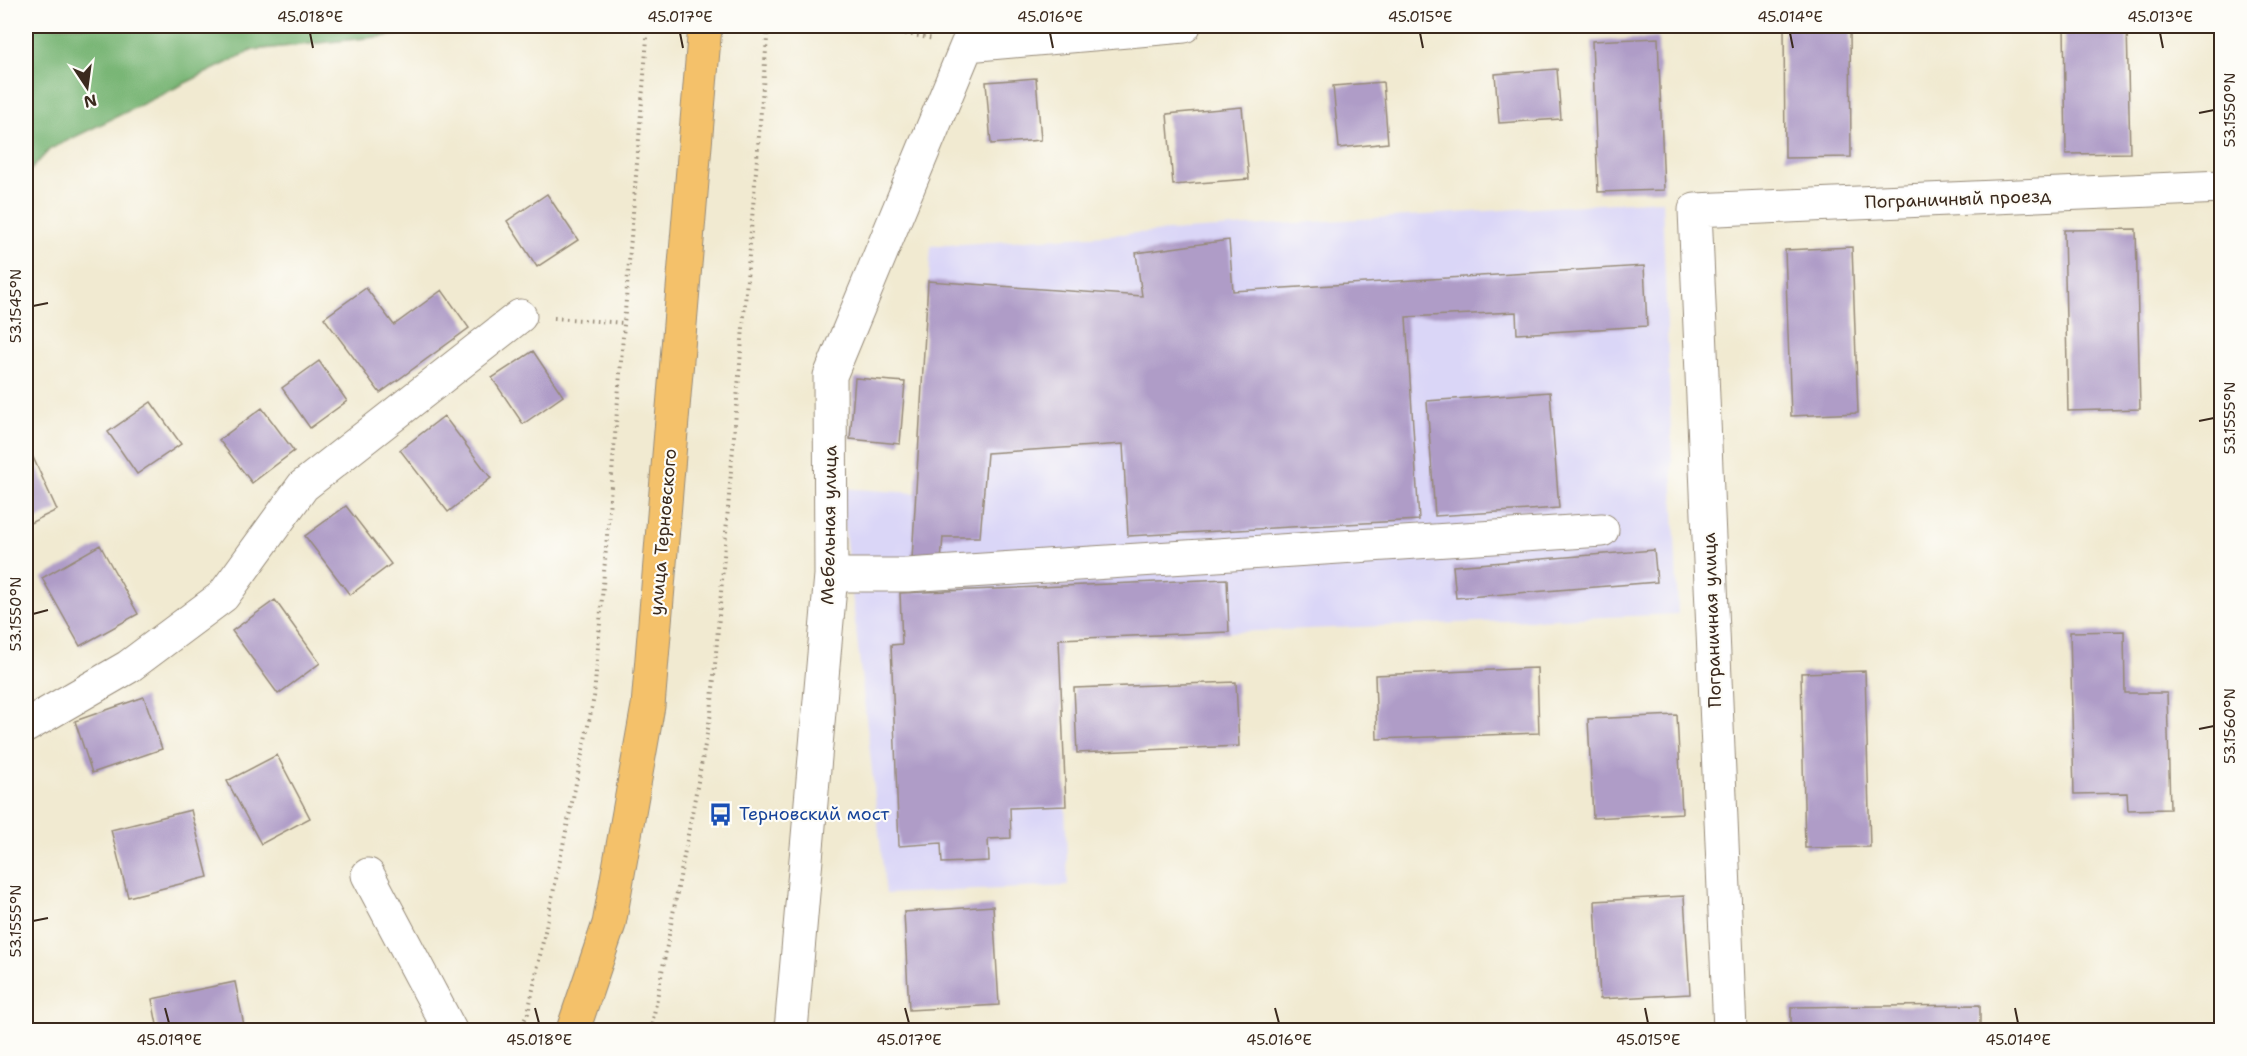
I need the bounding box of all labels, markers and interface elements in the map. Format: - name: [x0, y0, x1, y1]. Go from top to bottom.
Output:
- text: 45.018°E: [277, 7, 343, 27]
- text: 45.017°E: [647, 7, 713, 27]
- text: 45.016°E: [1017, 7, 1083, 27]
- text: 45.015°E: [1388, 7, 1452, 27]
- text: 45.014°E: [1757, 7, 1823, 27]
- text: 45.013°E: [2127, 7, 2193, 27]
- north arrow: [57, 57, 117, 117]
- text: 53.1550°N: [2220, 73, 2240, 147]
- text: N: [82, 89, 99, 113]
- street label: Пограничный проезд: [1864, 184, 2052, 214]
- text: 53.1545°N: [6, 269, 26, 343]
- text: 53.1555°N: [2220, 381, 2240, 455]
- street label: Мебельная улица: [816, 445, 842, 605]
- street label: улица Терновского: [644, 448, 682, 616]
- street label: Пограничная улица: [1697, 532, 1727, 708]
- text: 53.1550°N: [6, 577, 26, 651]
- text: 53.1560°N: [2220, 688, 2240, 764]
- bus stop icon: Терновский мост: [708, 801, 734, 827]
- place label: Терновский мост: [739, 802, 890, 826]
- text: 53.1555°N: [6, 884, 26, 958]
- text: 45.019°E: [136, 1030, 202, 1050]
- text: 45.018°E: [506, 1030, 572, 1050]
- text: 45.017°E: [876, 1030, 942, 1050]
- text: 45.016°E: [1246, 1030, 1312, 1050]
- text: 45.015°E: [1616, 1030, 1680, 1050]
- text: 45.014°E: [1985, 1030, 2051, 1050]

